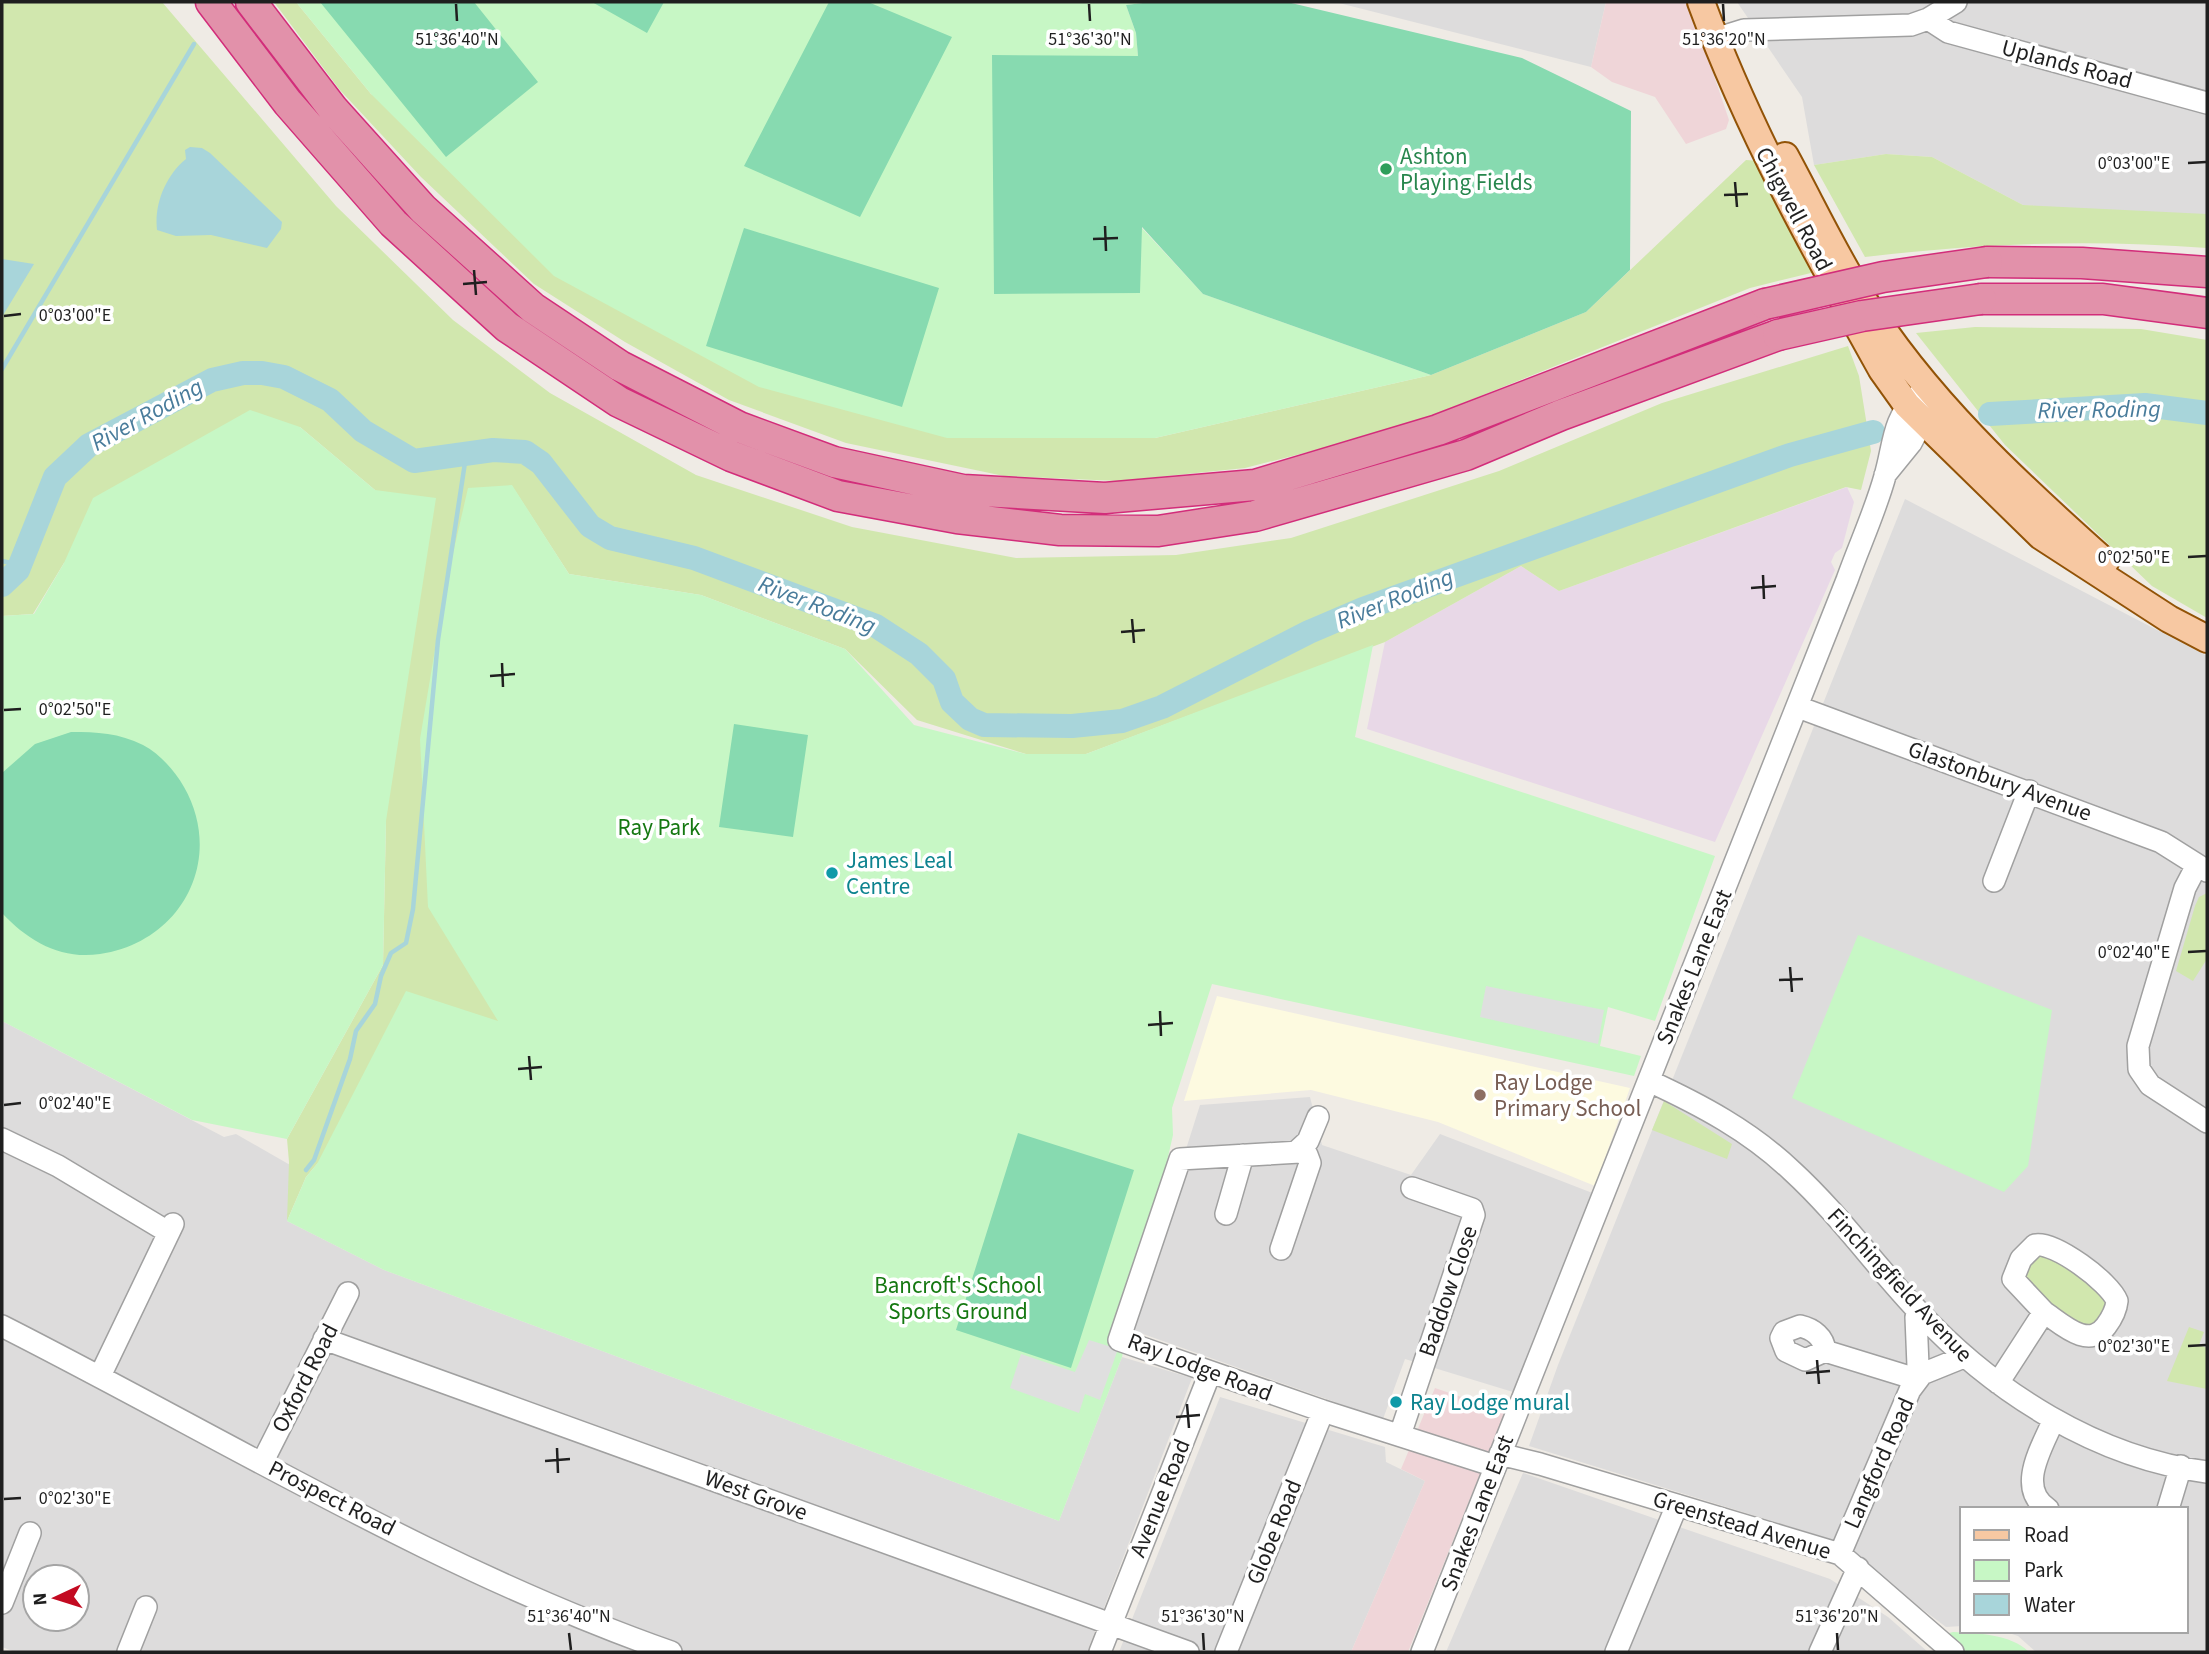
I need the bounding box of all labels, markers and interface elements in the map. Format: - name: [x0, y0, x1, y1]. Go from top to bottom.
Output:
- text: 51°36'40"N: [415, 27, 499, 52]
- text: 51°36'30"N: [1048, 27, 1132, 52]
- text: 51°36'20"N: [1682, 27, 1766, 52]
- street label: Uplands Road: [1998, 31, 2136, 97]
- place label: Ashton Playing Fields: [1400, 140, 1532, 199]
- street label: Chigwell Road: [1747, 141, 1841, 277]
- text: 0°03'00"E: [2098, 151, 2170, 176]
- marker: Ashton Playing Fields: [1378, 161, 1394, 177]
- text: 0°03'00"E: [39, 303, 111, 328]
- water label: River Roding: [85, 370, 209, 460]
- water label: River Roding: [2037, 391, 2161, 429]
- text: 0°02'50"E: [2098, 545, 2170, 570]
- water label: River Roding: [1331, 560, 1459, 638]
- water label: River Roding: [753, 567, 881, 643]
- text: 0°02'50"E: [39, 697, 111, 722]
- street label: Glastonbury Avenue: [1904, 732, 2096, 830]
- park label: Ray Park: [618, 811, 701, 844]
- place label: James Leal Centre: [846, 844, 953, 903]
- marker: James Leal Centre: [824, 865, 840, 881]
- street label: Snakes Lane East: [1648, 884, 1740, 1050]
- text: 0°02'40"E: [2098, 940, 2170, 965]
- place label: Ray Lodge Primary School: [1494, 1066, 1641, 1125]
- marker: Ray Lodge Primary School: [1472, 1087, 1488, 1103]
- text: 0°02'40"E: [39, 1091, 111, 1116]
- street label: Finchingfield Avenue: [1820, 1200, 1980, 1370]
- street label: Baddow Close: [1410, 1221, 1486, 1361]
- park label: Bancroft's School Sports Ground: [874, 1269, 1042, 1328]
- street label: Oxford Road: [263, 1318, 347, 1438]
- street label: Ray Lodge Road: [1123, 1324, 1277, 1410]
- text: 0°02'30"E: [2098, 1334, 2170, 1359]
- place label: Ray Lodge mural: [1410, 1386, 1570, 1419]
- street label: Langford Road: [1835, 1392, 1923, 1534]
- marker: Ray Lodge mural: [1388, 1394, 1404, 1410]
- street label: Snakes Lane East: [1432, 1430, 1522, 1596]
- street label: Avenue Road: [1121, 1434, 1199, 1562]
- street label: Prospect Road: [263, 1452, 401, 1544]
- street label: West Grove: [700, 1461, 812, 1529]
- street label: Globe Road: [1238, 1475, 1310, 1589]
- street label: Greenstead Avenue: [1649, 1482, 1835, 1568]
- text: 0°02'30"E: [39, 1486, 111, 1511]
- legend: [1960, 1507, 2188, 1633]
- text: Road: [2024, 1520, 2069, 1550]
- text: Park: [2024, 1555, 2064, 1585]
- north arrow: [21, 1563, 91, 1633]
- text: Water: [2024, 1590, 2076, 1620]
- text: N: [27, 1592, 54, 1606]
- text: 51°36'40"N: [527, 1604, 611, 1629]
- text: 51°36'30"N: [1161, 1604, 1245, 1629]
- text: 51°36'20"N: [1795, 1604, 1879, 1629]

